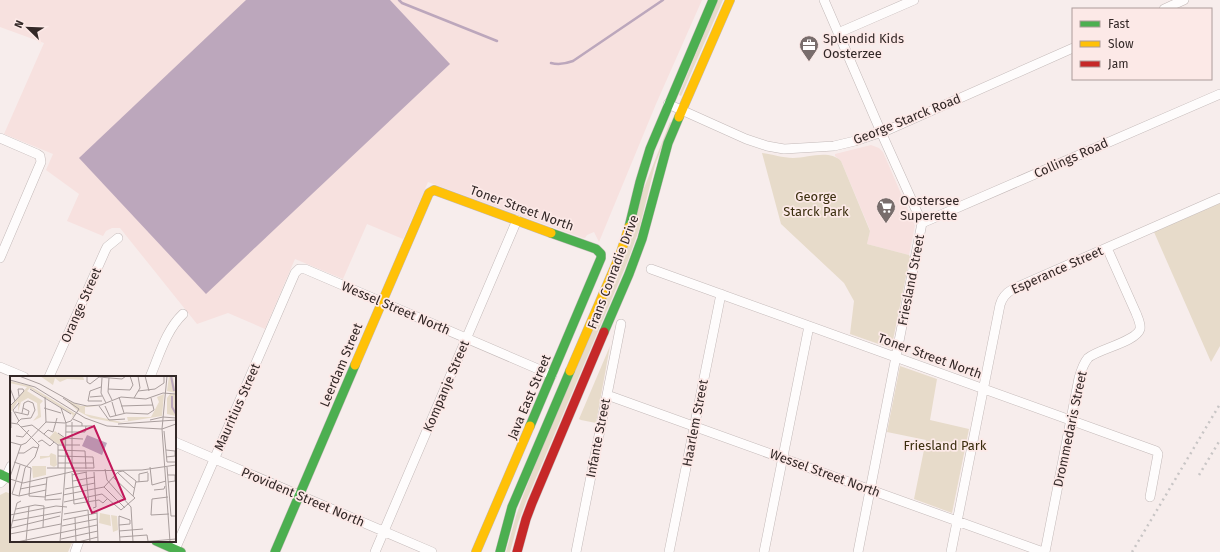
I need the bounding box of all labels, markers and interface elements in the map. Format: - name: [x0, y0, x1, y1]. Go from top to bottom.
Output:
- north arrow: [8, 8, 48, 48]
- legend: [1072, 8, 1212, 80]
- text: Fast: [1108, 17, 1130, 31]
- text: N: [12, 18, 27, 30]
- place label: Splendid Kids Oosterzee: [823, 31, 904, 61]
- office icon: Splendid Kids Oosterzee: [798, 34, 820, 62]
- text: Slow: [1108, 37, 1134, 51]
- text: Jam: [1108, 57, 1128, 71]
- street label: George Starck Road: [851, 91, 963, 147]
- street label: Collings Road: [1032, 135, 1110, 181]
- street label: Toner Street North: [468, 182, 576, 234]
- park label: George Starck Park: [783, 189, 849, 219]
- place label: Oostersee Superette: [900, 193, 959, 223]
- supermarket icon: Oostersee Superette: [875, 196, 897, 224]
- street label: Frans Conradie Drive: [584, 213, 642, 331]
- street label: Friesland Street: [895, 233, 927, 327]
- street label: Esperance Street: [1009, 243, 1105, 297]
- street label: Orange Street: [58, 265, 104, 345]
- street label: Wessel Street North: [339, 278, 453, 338]
- street label: Leerdam Street: [317, 321, 366, 409]
- street label: Toner Street North: [876, 330, 984, 382]
- street label: Kompanje Street: [420, 338, 472, 434]
- street label: Java East Street: [504, 352, 554, 442]
- street label: Mauritius Street: [211, 361, 263, 453]
- street label: Drommedaris Street: [1050, 369, 1090, 488]
- inset map: [10, 376, 176, 542]
- street label: Haarlem Street: [679, 378, 711, 468]
- street label: Infante Street: [583, 397, 613, 479]
- park label: Friesland Park: [903, 438, 987, 453]
- street label: Wessel Street North: [768, 446, 882, 500]
- street label: Provident Street North: [239, 464, 367, 530]

